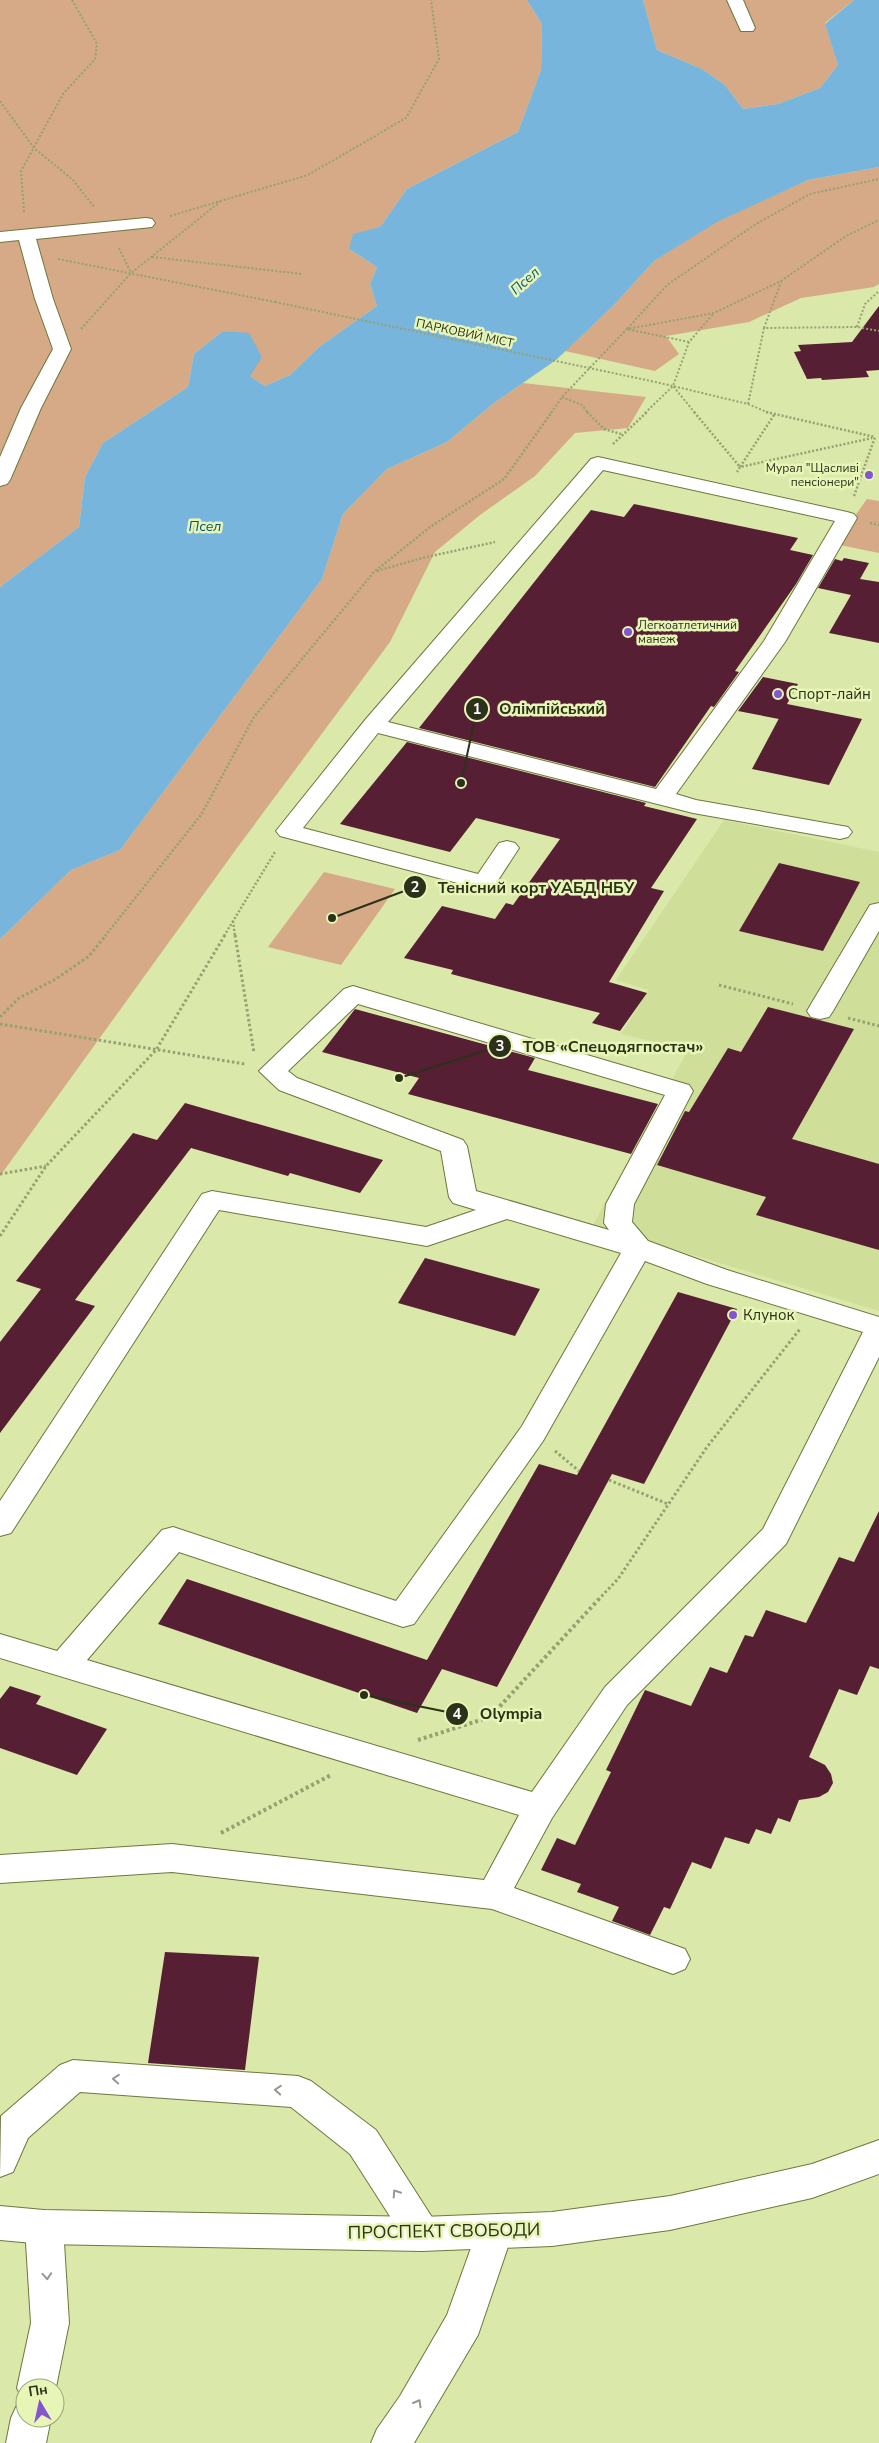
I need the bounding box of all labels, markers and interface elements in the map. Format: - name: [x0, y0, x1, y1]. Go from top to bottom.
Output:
- water label: Псел: [506, 263, 544, 299]
- street label: ПАРКОВИЙ МІСТ: [415, 315, 516, 351]
- place label: Мурал "Щасливі пенсіонери": [766, 460, 859, 490]
- marker: Мурал "Щасливі пенсіонери": [863, 469, 875, 481]
- water label: Псел: [189, 517, 221, 536]
- place label: Легкоатлетичний манеж: [638, 617, 737, 647]
- marker: Легкоатлетичний манеж: [622, 626, 634, 638]
- place label: Спорт-лайн: [788, 684, 871, 704]
- marker: Спорт-лайн: [772, 688, 784, 700]
- callout: Олімпійський: [465, 693, 615, 724]
- text: Олімпійський: [499, 698, 605, 720]
- text: 1: [472, 699, 482, 719]
- callout: Тенісний корт УАБД НБУ: [403, 871, 645, 902]
- text: 2: [410, 877, 420, 897]
- text: Тенісний корт УАБД НБУ: [438, 877, 635, 899]
- callout: ТОВ «Спецодягпостач»: [487, 1030, 713, 1061]
- text: 3: [495, 1036, 505, 1056]
- text: ТОВ «Спецодягпостач»: [523, 1036, 703, 1058]
- place label: Клунок: [743, 1305, 794, 1325]
- marker: Клунок: [727, 1309, 739, 1321]
- callout: Olympia: [445, 1698, 552, 1729]
- text: Olympia: [480, 1703, 542, 1725]
- text: 4: [452, 1704, 462, 1724]
- one-way arrow: [112, 2073, 120, 2084]
- one-way arrow: [274, 2085, 282, 2096]
- one-way arrow: [392, 2189, 402, 2198]
- street label: ПРОСПЕКТ СВОБОДИ: [348, 2217, 540, 2245]
- one-way arrow: [41, 2272, 52, 2280]
- north arrow: [15, 2378, 65, 2428]
- text: Пн: [27, 2380, 49, 2402]
- one-way arrow: [412, 2399, 422, 2408]

